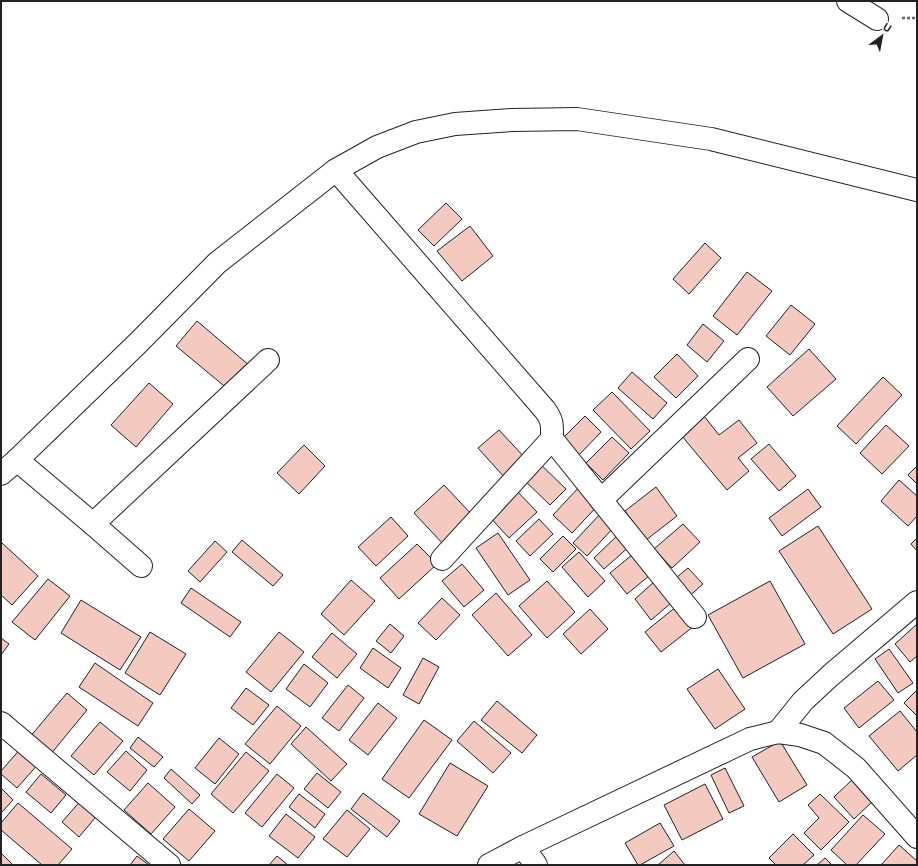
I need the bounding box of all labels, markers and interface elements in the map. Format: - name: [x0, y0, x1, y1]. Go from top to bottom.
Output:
- north arrow: [862, 16, 902, 56]
- text: U: [881, 20, 894, 35]

